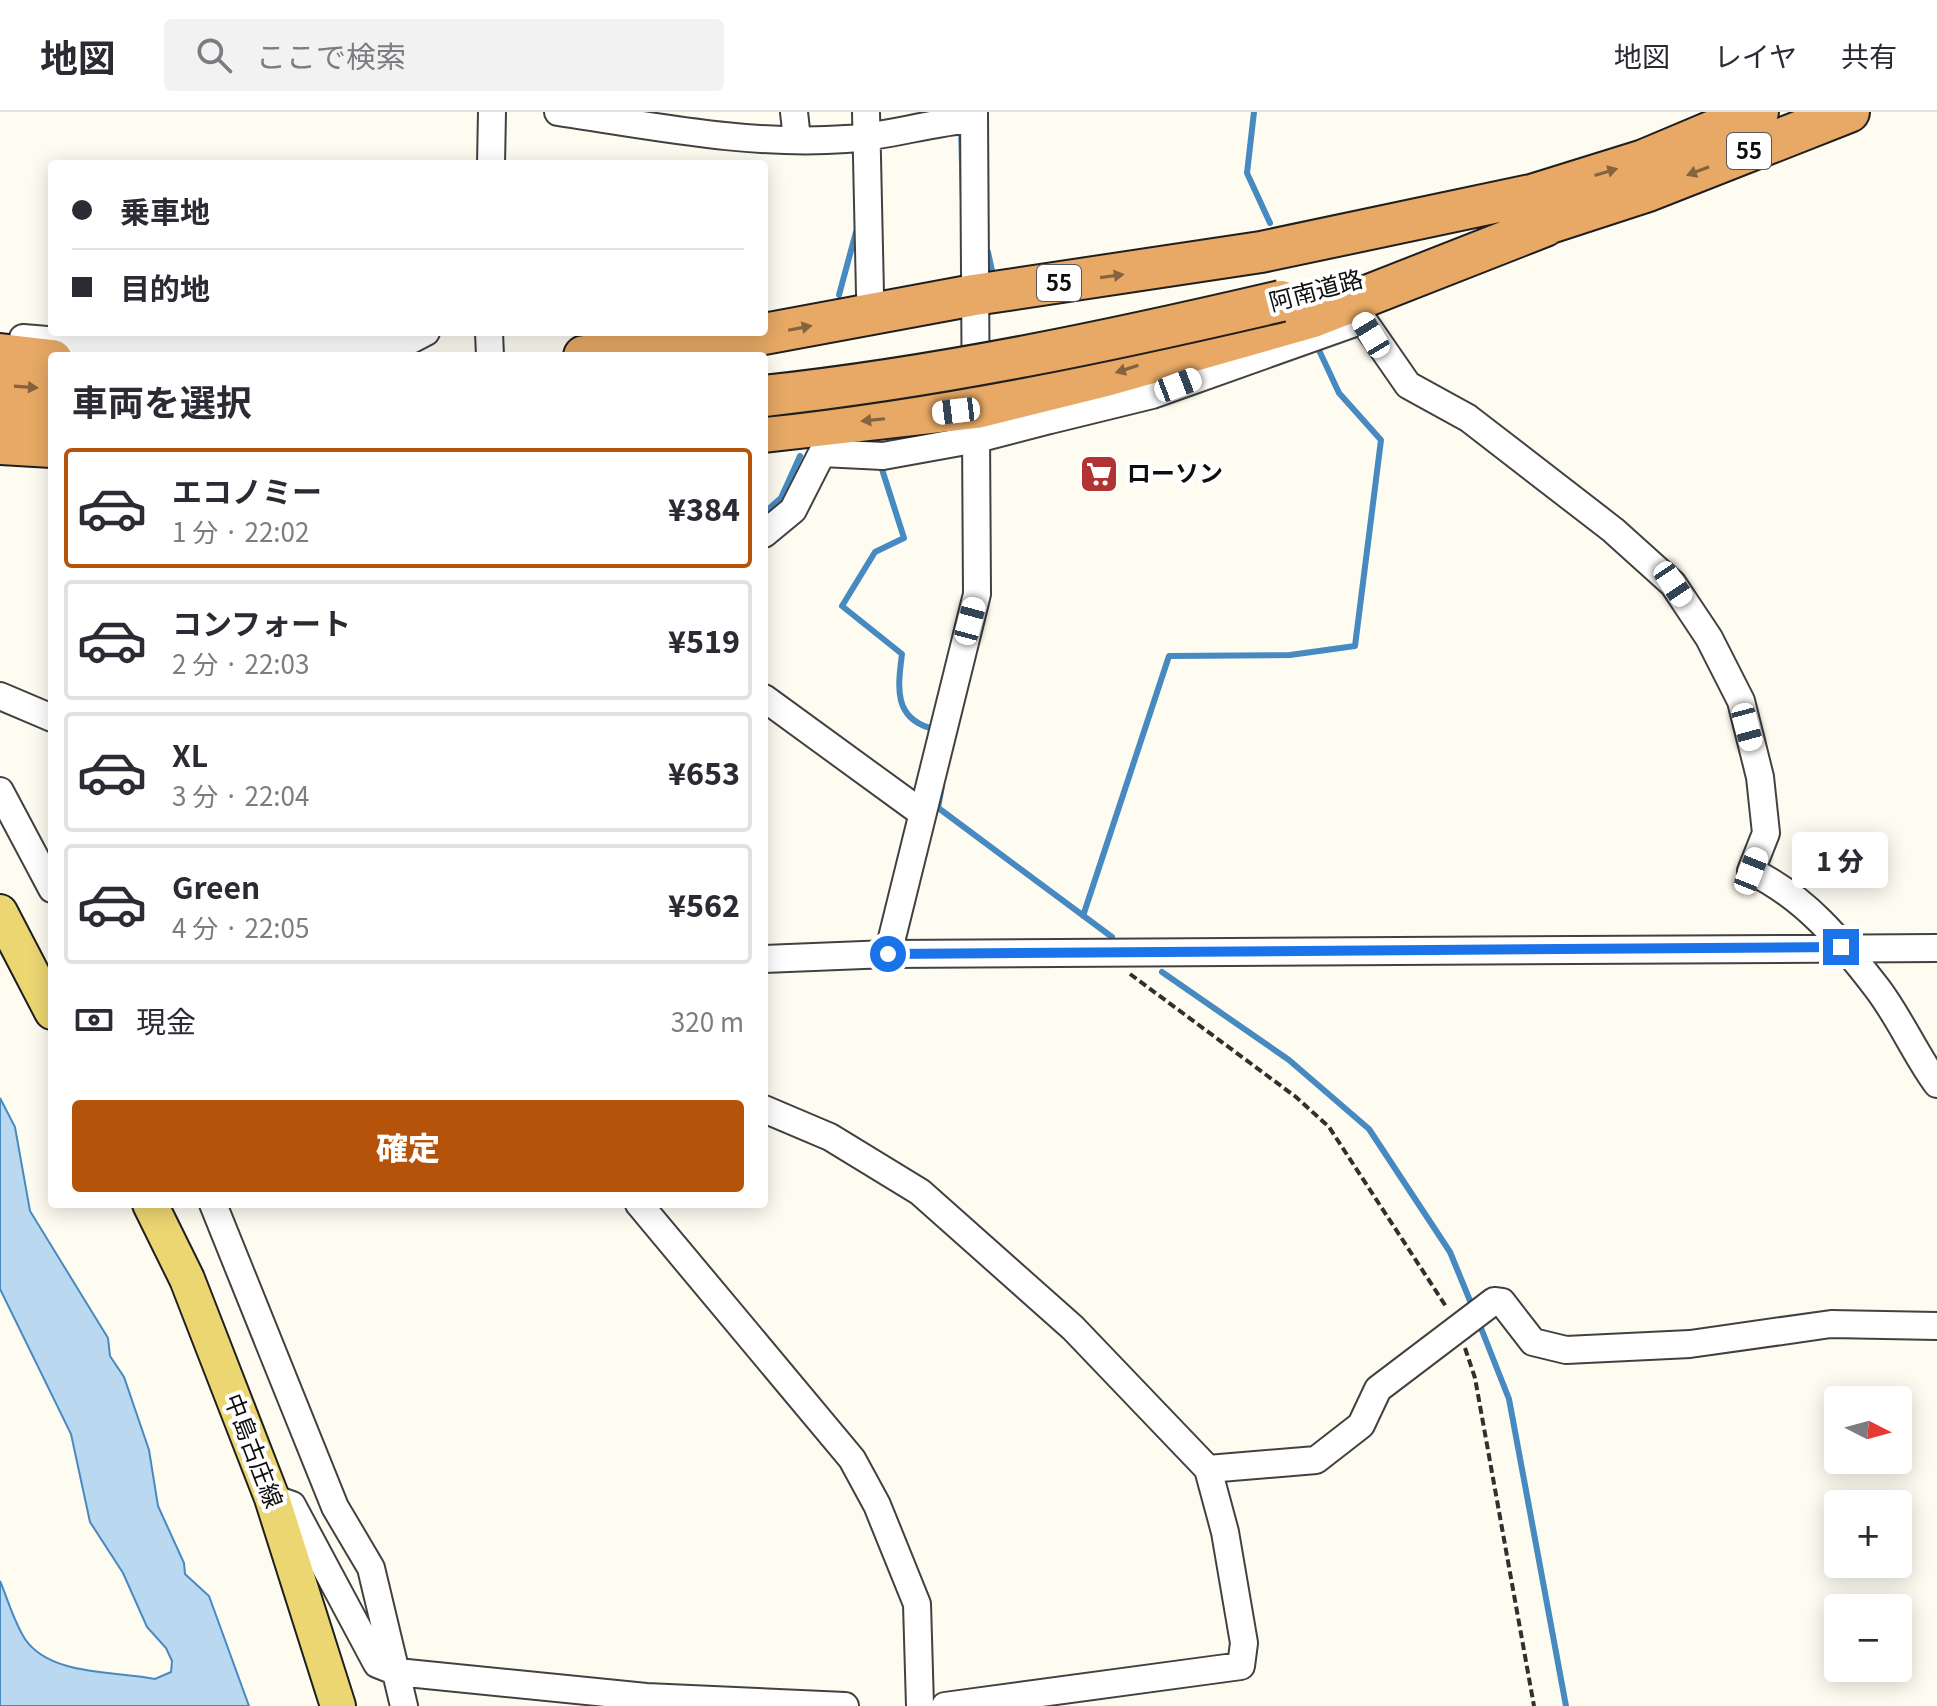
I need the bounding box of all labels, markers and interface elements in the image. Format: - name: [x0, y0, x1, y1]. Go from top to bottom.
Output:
- search box: [164, 19, 724, 91]
- text: 地図: [40, 28, 116, 83]
- icon: search: [192, 33, 236, 77]
- text: ここで検索: [256, 33, 406, 77]
- text: 地図: [1614, 35, 1670, 75]
- text: レイヤ: [1714, 35, 1797, 75]
- text: 共有: [1841, 35, 1897, 75]
- road number: 55: [1727, 133, 1771, 169]
- one-way arrow: [1594, 165, 1618, 178]
- one-way arrow: [1686, 165, 1710, 178]
- text: 乗車地: [120, 188, 210, 232]
- street label: 阿南道路: [1264, 259, 1366, 318]
- text: 目的地: [120, 265, 210, 309]
- road number: 55: [1037, 265, 1081, 301]
- one-way arrow: [1100, 269, 1125, 282]
- car: [1348, 308, 1394, 362]
- one-way arrow: [788, 321, 813, 333]
- one-way arrow: [1115, 363, 1139, 375]
- car: [1151, 365, 1205, 405]
- text: 車両を選択: [72, 374, 252, 426]
- one-way arrow: [14, 381, 39, 394]
- car: [931, 396, 981, 426]
- one-way arrow: [860, 414, 885, 427]
- supermarket icon: ローソン: [1078, 453, 1120, 495]
- place label: ローソン: [1127, 454, 1223, 489]
- text: エコノミー: [172, 468, 322, 512]
- icon: car: [76, 472, 148, 544]
- text: ¥384: [668, 486, 740, 530]
- text: 1 分 · 22:02: [172, 512, 309, 549]
- car: [1650, 557, 1696, 611]
- car: [952, 595, 988, 647]
- text: コンフォート: [172, 600, 351, 644]
- icon: car: [76, 604, 148, 676]
- text: ¥519: [668, 618, 740, 662]
- text: 2 分 · 22:03: [172, 644, 309, 681]
- car: [1729, 701, 1765, 753]
- text: XL: [172, 732, 208, 776]
- icon: car: [76, 736, 148, 808]
- text: ¥653: [668, 750, 740, 794]
- text: 3 分 · 22:04: [172, 776, 309, 813]
- callout: 1 分: [1793, 831, 1889, 887]
- text: 1 分: [1816, 841, 1864, 878]
- car: [1731, 844, 1771, 898]
- text: Green: [172, 864, 260, 908]
- icon: car: [76, 868, 148, 940]
- text: ¥562: [668, 882, 740, 926]
- text: 4 分 · 22:05: [172, 908, 309, 945]
- route end: [1823, 929, 1859, 965]
- route start: [870, 936, 906, 972]
- icon: cash: [72, 998, 116, 1042]
- text: 現金: [136, 998, 196, 1042]
- text: 320 m: [671, 1002, 744, 1039]
- button: 確定: [72, 1100, 744, 1192]
- north arrow: [1824, 1386, 1912, 1474]
- map controls: [1824, 1386, 1912, 1682]
- street label: 中島古庄線: [217, 1388, 293, 1512]
- button: +: [1824, 1490, 1912, 1578]
- button: −: [1824, 1594, 1912, 1682]

